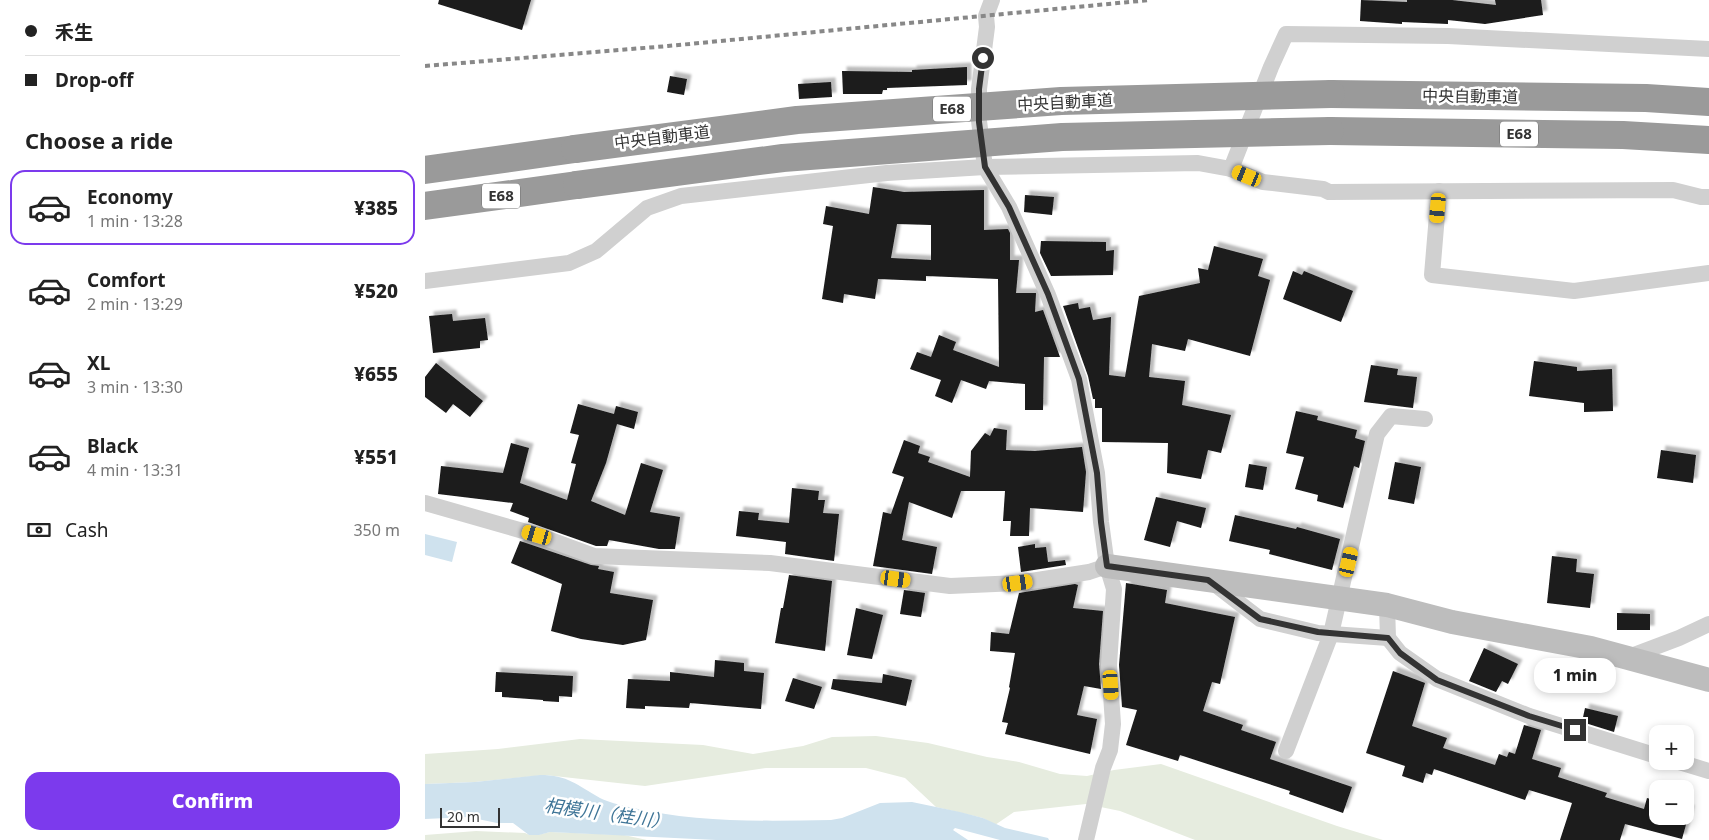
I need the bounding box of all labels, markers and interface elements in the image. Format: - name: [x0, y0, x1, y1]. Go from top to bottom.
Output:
- text: 禾生: [55, 19, 93, 45]
- route start: [972, 47, 994, 69]
- text: Drop-off: [55, 67, 134, 93]
- street label: 中央自動車道: [1422, 84, 1518, 108]
- street label: 中央自動車道: [1016, 89, 1114, 115]
- road number: E68: [933, 96, 971, 122]
- street label: 中央自動車道: [613, 120, 711, 154]
- road number: E68: [1500, 122, 1538, 146]
- text: Choose a ride: [25, 125, 173, 155]
- car: [1230, 163, 1263, 189]
- text: Economy: [87, 184, 173, 210]
- road number: E68: [482, 184, 520, 208]
- icon: car: [27, 185, 72, 230]
- car: [1429, 192, 1446, 224]
- text: ¥385: [354, 195, 398, 221]
- text: 1 min · 13:28: [87, 210, 183, 232]
- text: Comfort: [87, 267, 166, 293]
- icon: car: [27, 268, 72, 313]
- text: ¥520: [354, 278, 398, 304]
- text: 2 min · 13:29: [87, 293, 183, 315]
- text: XL: [87, 350, 110, 376]
- icon: car: [27, 351, 72, 396]
- text: ¥655: [354, 361, 398, 387]
- text: 3 min · 13:30: [87, 376, 183, 398]
- text: Black: [87, 433, 138, 459]
- icon: car: [27, 434, 72, 479]
- text: ¥551: [354, 444, 398, 470]
- text: 4 min · 13:31: [87, 459, 183, 481]
- icon: cash: [25, 516, 53, 544]
- text: Cash: [65, 517, 109, 543]
- text: 350 m: [353, 519, 400, 541]
- car: [520, 524, 553, 546]
- car: [1338, 546, 1359, 578]
- car: [880, 569, 911, 589]
- car: [1002, 573, 1033, 593]
- callout: 1 min: [1534, 658, 1616, 692]
- text: 1 min: [1553, 664, 1597, 686]
- car: [1102, 670, 1119, 700]
- route end: [1564, 719, 1586, 741]
- map controls: [1649, 725, 1694, 825]
- button: +: [1649, 725, 1694, 770]
- button: Confirm: [25, 772, 400, 830]
- button: −: [1649, 780, 1694, 825]
- water label: 相模川（桂川）: [543, 792, 671, 834]
- scale bar: [440, 805, 500, 828]
- text: 20 m: [447, 807, 480, 826]

